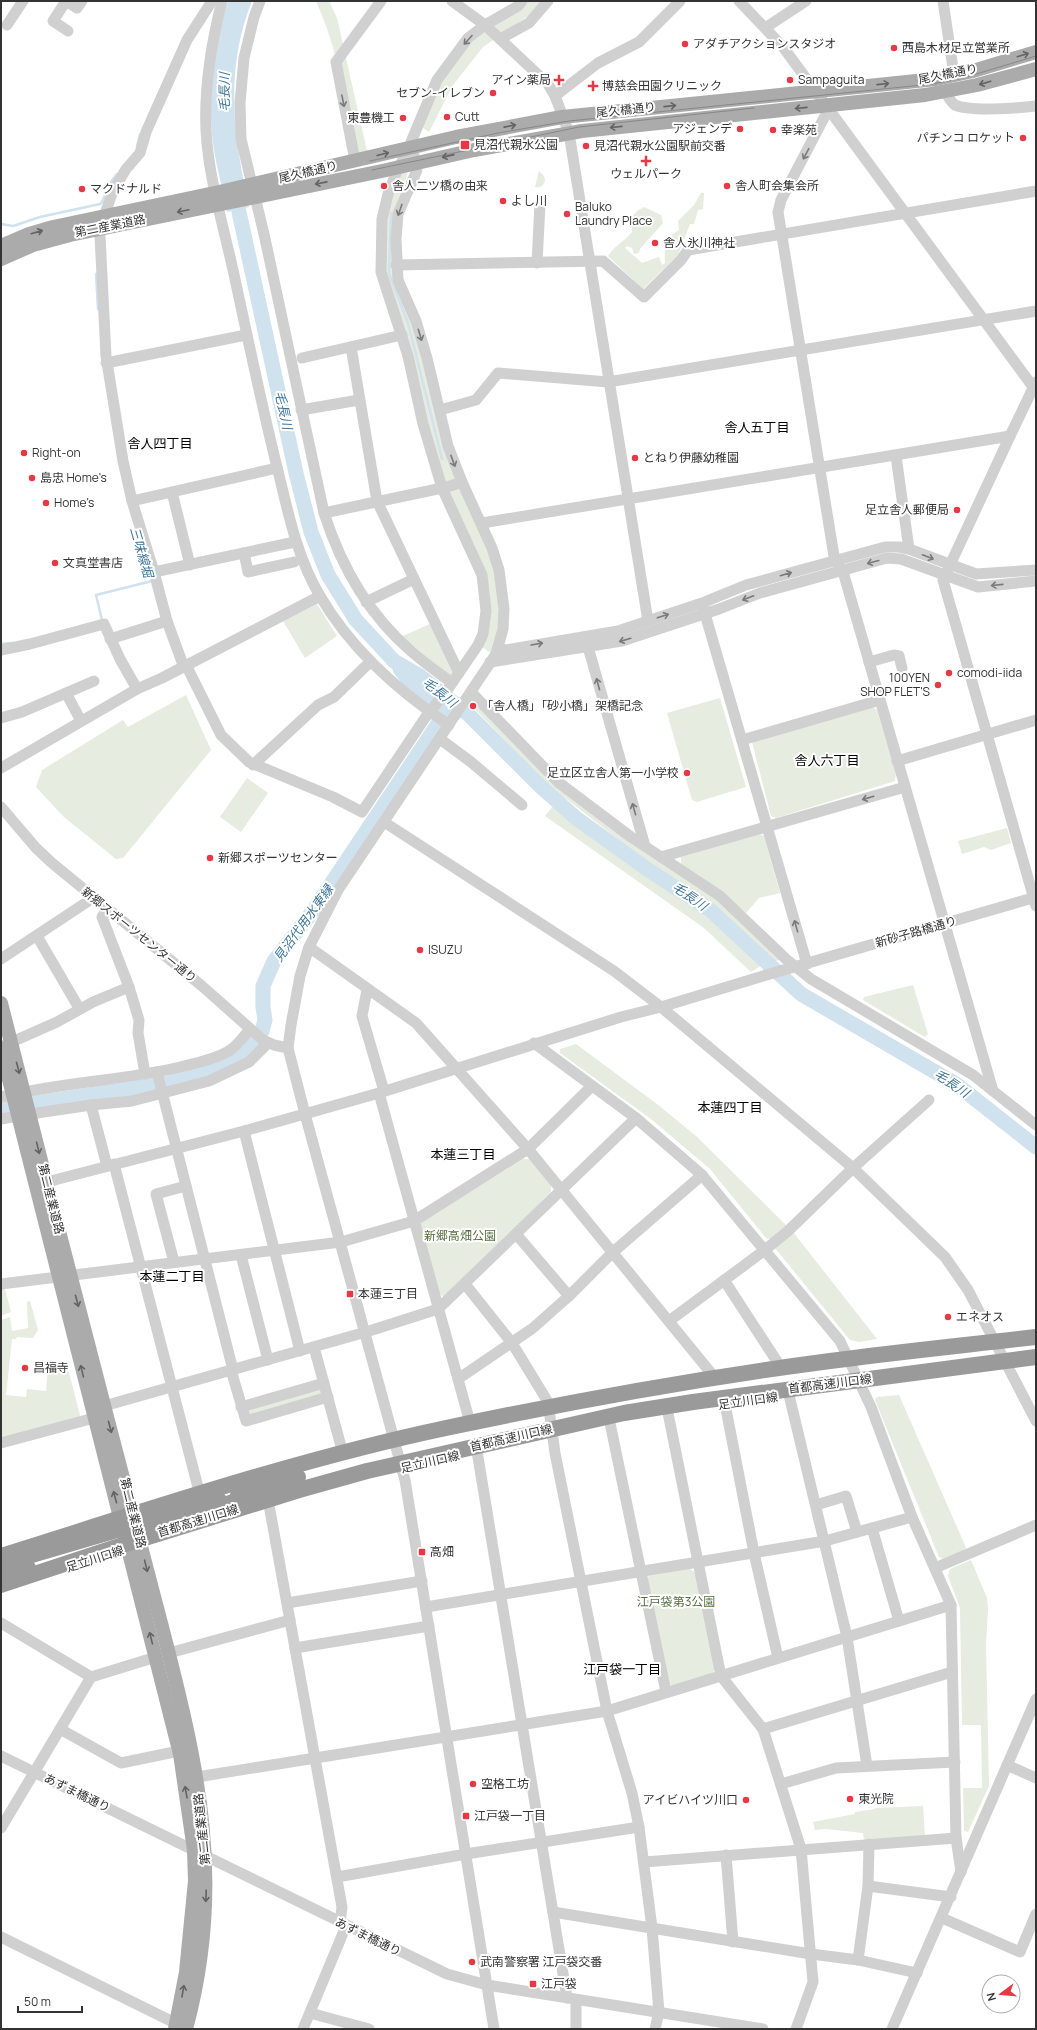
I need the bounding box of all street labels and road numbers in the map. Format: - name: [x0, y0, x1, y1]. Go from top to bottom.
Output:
- street label: 尾久橋通り: [917, 59, 979, 88]
- street label: 尾久橋通り: [595, 98, 657, 121]
- street label: 尾久橋通り: [277, 156, 339, 187]
- street label: 第二産業道路: [73, 210, 147, 241]
- street label: 新郷スポーツセンター通り: [78, 883, 201, 986]
- street label: 新砂子路橋通り: [873, 912, 959, 951]
- street label: 第二産業道路: [35, 1162, 68, 1236]
- street label: 首都高速川口線: [787, 1370, 873, 1397]
- street label: 足立川口線: [717, 1388, 779, 1413]
- street label: 首都高速川口線: [468, 1420, 554, 1455]
- street label: 足立川口線: [399, 1446, 461, 1477]
- street label: 第二産業道路: [117, 1476, 150, 1550]
- street label: 首都高速川口線: [155, 1500, 241, 1541]
- street label: 足立川口線: [64, 1541, 126, 1576]
- street label: あずま橋通り: [41, 1769, 113, 1816]
- street label: 第二産業道路: [189, 1792, 214, 1866]
- street label: あずま橋通り: [332, 1913, 404, 1960]

